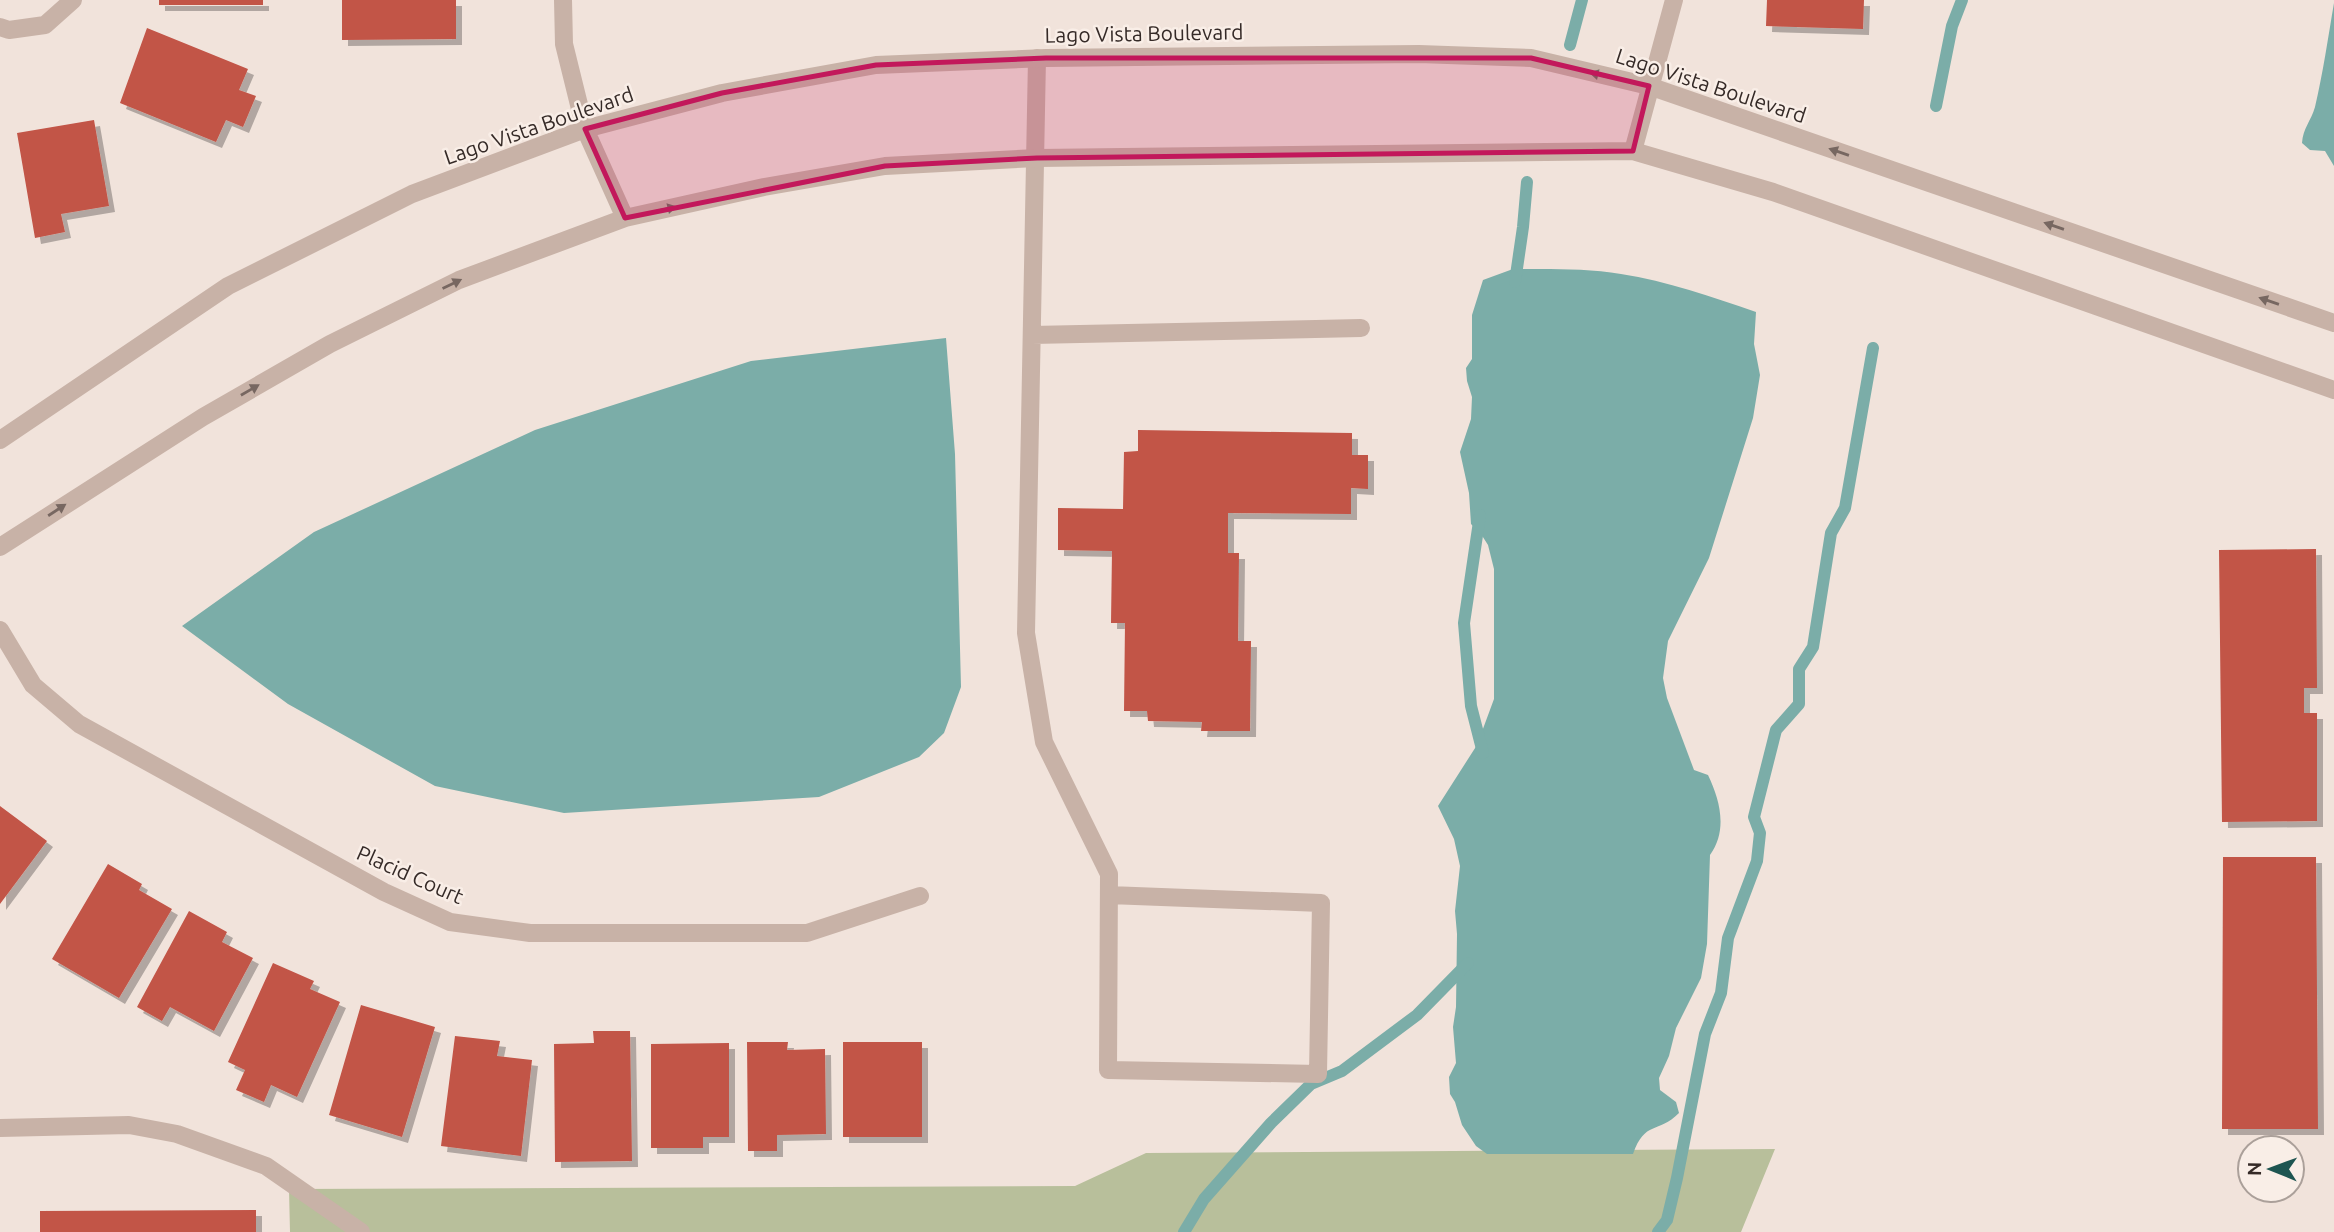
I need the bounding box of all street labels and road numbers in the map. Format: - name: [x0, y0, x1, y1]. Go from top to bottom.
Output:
- street label: Lago Vista Boulevard: [1044, 19, 1244, 47]
- street label: Lago Vista Boulevard: [1613, 43, 1809, 127]
- street label: Lago Vista Boulevard: [441, 81, 637, 169]
- street label: Placid Court: [353, 840, 467, 908]

